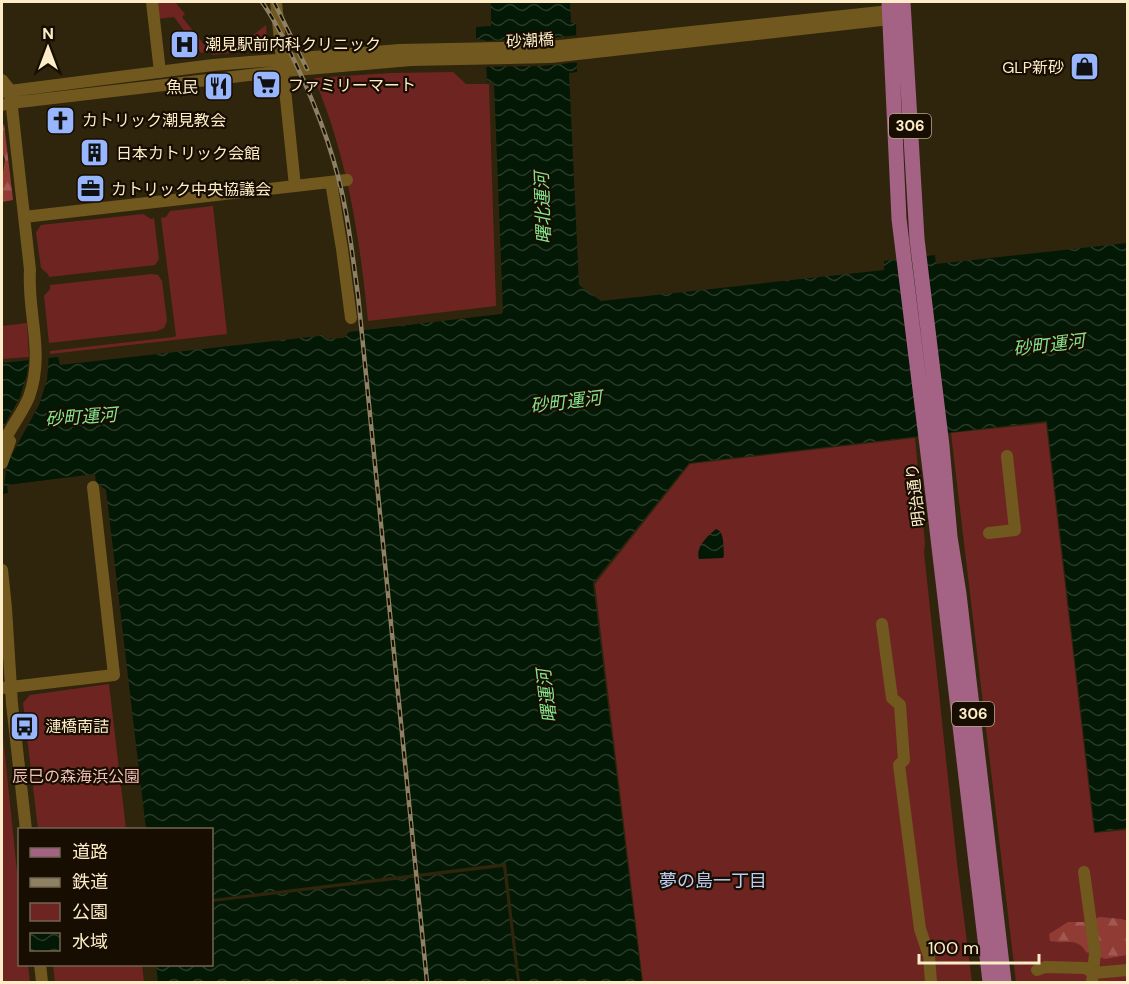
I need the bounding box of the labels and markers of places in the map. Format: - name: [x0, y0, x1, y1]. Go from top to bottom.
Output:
- hospital icon: 潮見駅前内科クリニック: [168, 28, 200, 60]
- place label: 潮見駅前内科クリニック: [205, 34, 381, 55]
- shop icon: GLP新砂: [1069, 51, 1101, 83]
- place label: GLP新砂: [1002, 57, 1064, 78]
- supermarket icon: ファミリーマート: [251, 69, 283, 101]
- restaurant icon: 魚民: [203, 71, 235, 103]
- place label: ファミリーマート: [288, 75, 416, 96]
- place label: 魚民: [166, 77, 198, 98]
- church icon: カトリック潮見教会: [45, 104, 77, 136]
- place label: カトリック潮見教会: [82, 110, 226, 131]
- building icon: 日本カトリック会館: [79, 137, 111, 169]
- place label: 日本カトリック会館: [116, 143, 260, 164]
- office icon: カトリック中央協議会: [74, 173, 106, 205]
- place label: カトリック中央協議会: [111, 179, 271, 200]
- bus stop icon: 漣橋南詰: [8, 710, 40, 742]
- place label: 漣橋南詰: [45, 716, 109, 737]

